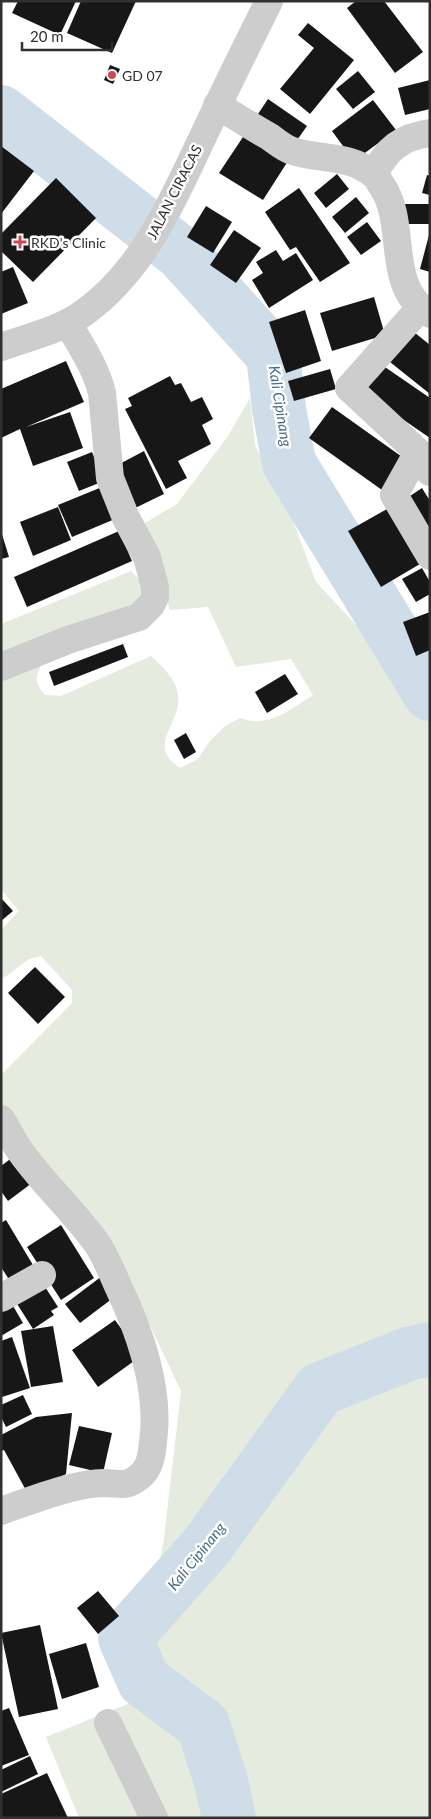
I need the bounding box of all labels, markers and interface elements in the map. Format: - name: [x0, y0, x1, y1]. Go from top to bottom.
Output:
- scale bar: [22, 20, 112, 52]
- text: 20 m: [30, 27, 64, 45]
- place label: GD 07: [122, 67, 163, 84]
- marker: GD 07: [106, 69, 118, 81]
- street label: JALAN CIRACAS: [143, 142, 205, 242]
- place label: RKD's Clinic: [31, 234, 106, 251]
- marker: RKD's Clinic: [13, 235, 27, 249]
- water label: Kali Cipinang: [266, 364, 296, 449]
- water label: Kali Cipinang: [163, 1518, 229, 1593]

